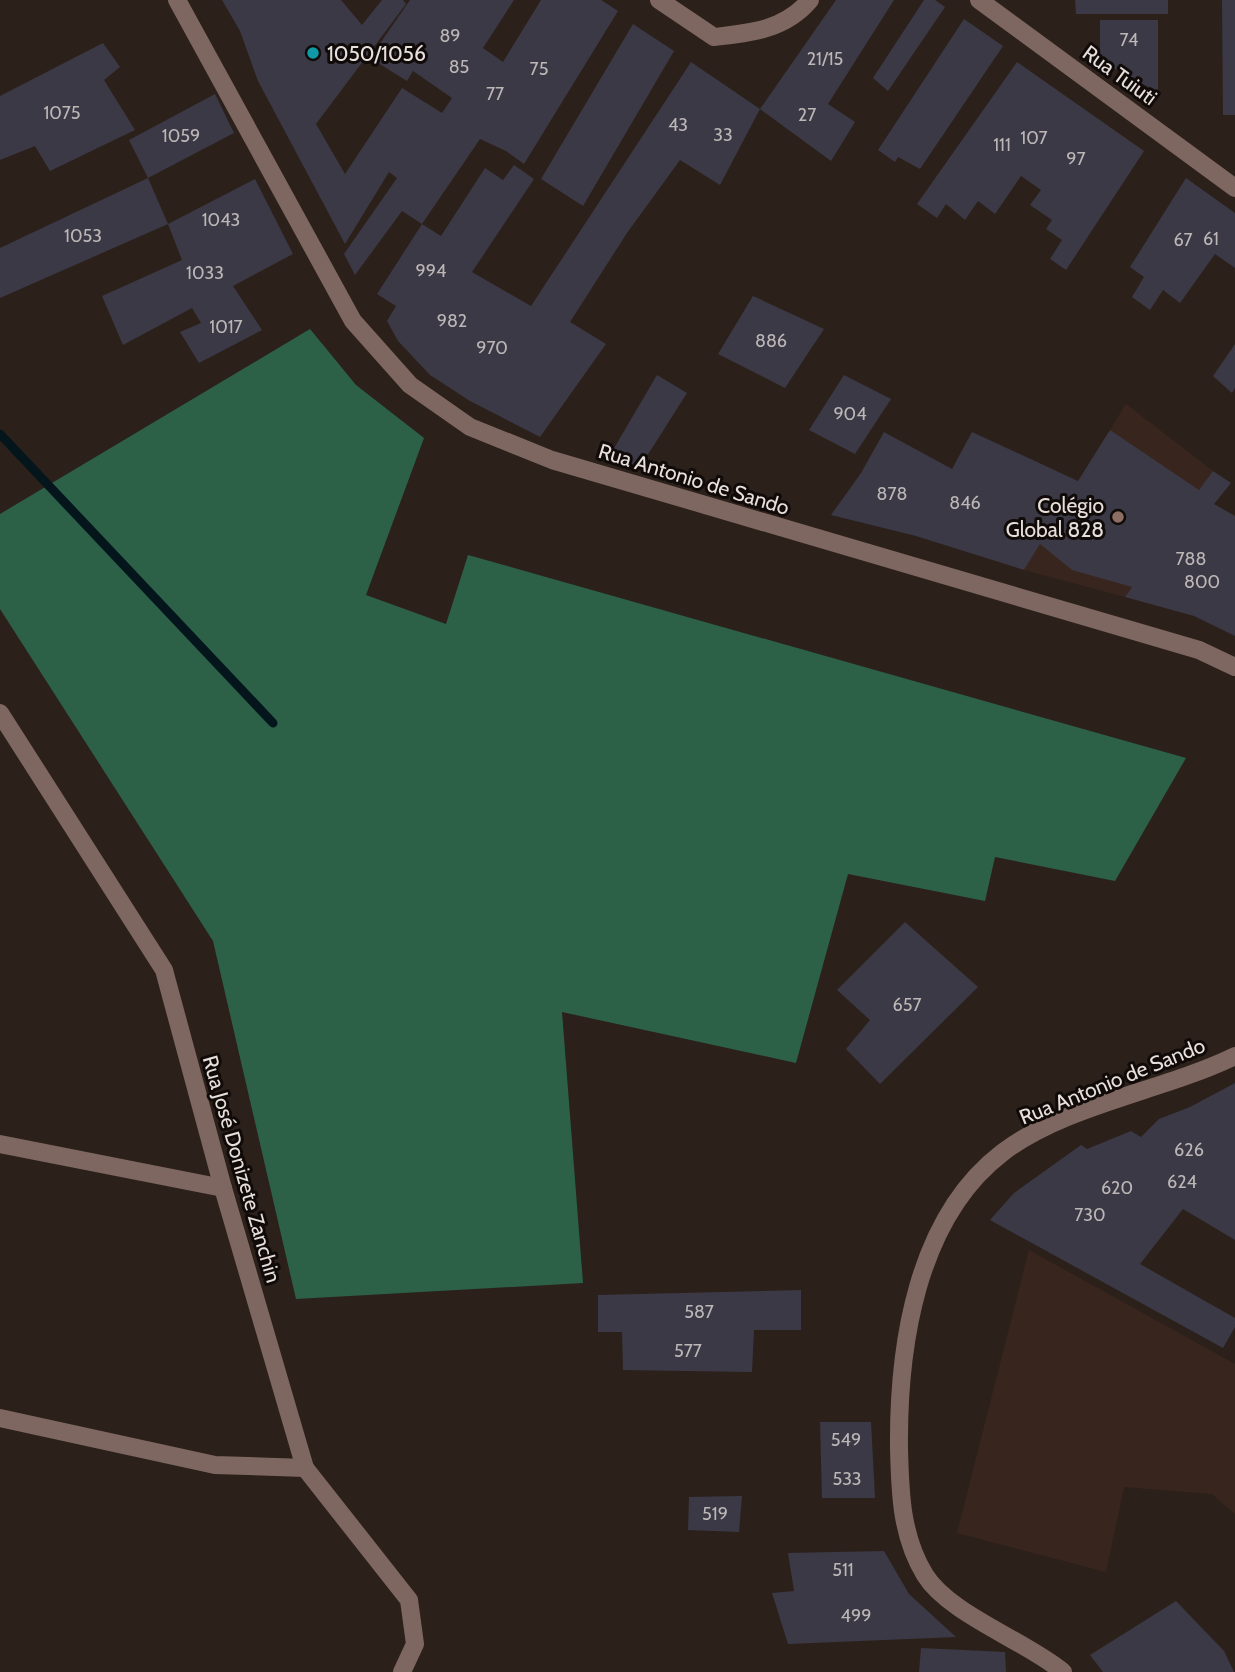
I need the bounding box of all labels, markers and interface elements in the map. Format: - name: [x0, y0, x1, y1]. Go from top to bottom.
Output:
- house number: 89: [439, 25, 461, 47]
- house number: 74: [1120, 29, 1138, 51]
- street label: Rua Tuiuti: [1078, 40, 1162, 110]
- place label: 1050/1056: [327, 41, 426, 66]
- marker: 1050/1056: [305, 45, 321, 61]
- house number: 21/15: [807, 48, 843, 70]
- house number: 85: [449, 56, 469, 78]
- house number: 75: [530, 58, 548, 80]
- house number: 77: [486, 83, 504, 105]
- house number: 1075: [43, 102, 81, 124]
- house number: 27: [798, 104, 816, 126]
- house number: 43: [668, 114, 688, 136]
- house number: 33: [713, 124, 733, 146]
- house number: 1059: [162, 125, 200, 147]
- house number: 107: [1020, 127, 1048, 149]
- house number: 111: [993, 134, 1011, 156]
- house number: 97: [1066, 148, 1086, 170]
- house number: 1043: [202, 209, 240, 231]
- house number: 1053: [64, 225, 102, 247]
- house number: 61: [1203, 228, 1219, 250]
- house number: 67: [1173, 229, 1193, 251]
- house number: 994: [416, 260, 446, 282]
- house number: 1033: [186, 262, 224, 284]
- house number: 982: [437, 310, 467, 332]
- house number: 1017: [209, 316, 243, 338]
- house number: 886: [755, 330, 787, 352]
- house number: 970: [476, 337, 508, 359]
- house number: 904: [833, 403, 867, 425]
- street label: Rua Antonio de Sando: [596, 438, 792, 520]
- house number: 878: [877, 483, 907, 505]
- house number: 846: [949, 492, 981, 514]
- place label: Colégio Global 828: [1006, 493, 1104, 542]
- marker: Colégio Global 828: [1110, 509, 1126, 525]
- house number: 788: [1176, 548, 1206, 570]
- house number: 800: [1184, 571, 1220, 593]
- house number: 657: [892, 994, 922, 1016]
- street label: Rua Antonio de Sando: [1015, 1032, 1209, 1130]
- street label: Rua José Donizete Zanchin: [198, 1053, 286, 1285]
- house number: 626: [1174, 1139, 1204, 1161]
- house number: 624: [1167, 1171, 1197, 1193]
- house number: 620: [1101, 1177, 1133, 1199]
- house number: 730: [1074, 1204, 1106, 1226]
- house number: 587: [684, 1301, 714, 1323]
- house number: 577: [674, 1340, 702, 1362]
- house number: 549: [831, 1429, 861, 1451]
- house number: 533: [832, 1468, 862, 1490]
- house number: 519: [702, 1503, 728, 1525]
- house number: 511: [832, 1559, 854, 1581]
- house number: 499: [841, 1605, 871, 1627]

